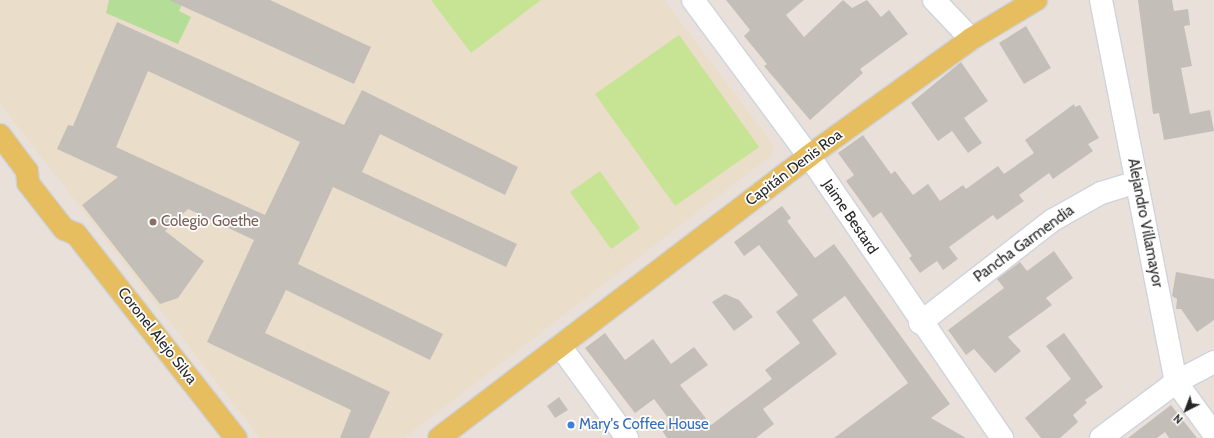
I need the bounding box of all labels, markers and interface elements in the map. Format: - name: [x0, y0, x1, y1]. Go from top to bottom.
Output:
- street label: Capitán Denis Roa: [742, 126, 846, 210]
- street label: Alejandro Villamayor: [1124, 157, 1166, 289]
- street label: Jaime Bestard: [818, 176, 882, 258]
- street label: Pancha Garmendia: [970, 202, 1078, 286]
- place label: Colegio Goethe: [161, 213, 259, 231]
- marker: Colegio Goethe: [148, 217, 158, 227]
- street label: Coronel Alejo Silva: [114, 284, 200, 388]
- north arrow: [1166, 390, 1206, 430]
- text: N: [1170, 411, 1186, 427]
- place label: Mary's Coffee House: [579, 416, 709, 434]
- marker: Mary's Coffee House: [566, 420, 576, 430]

